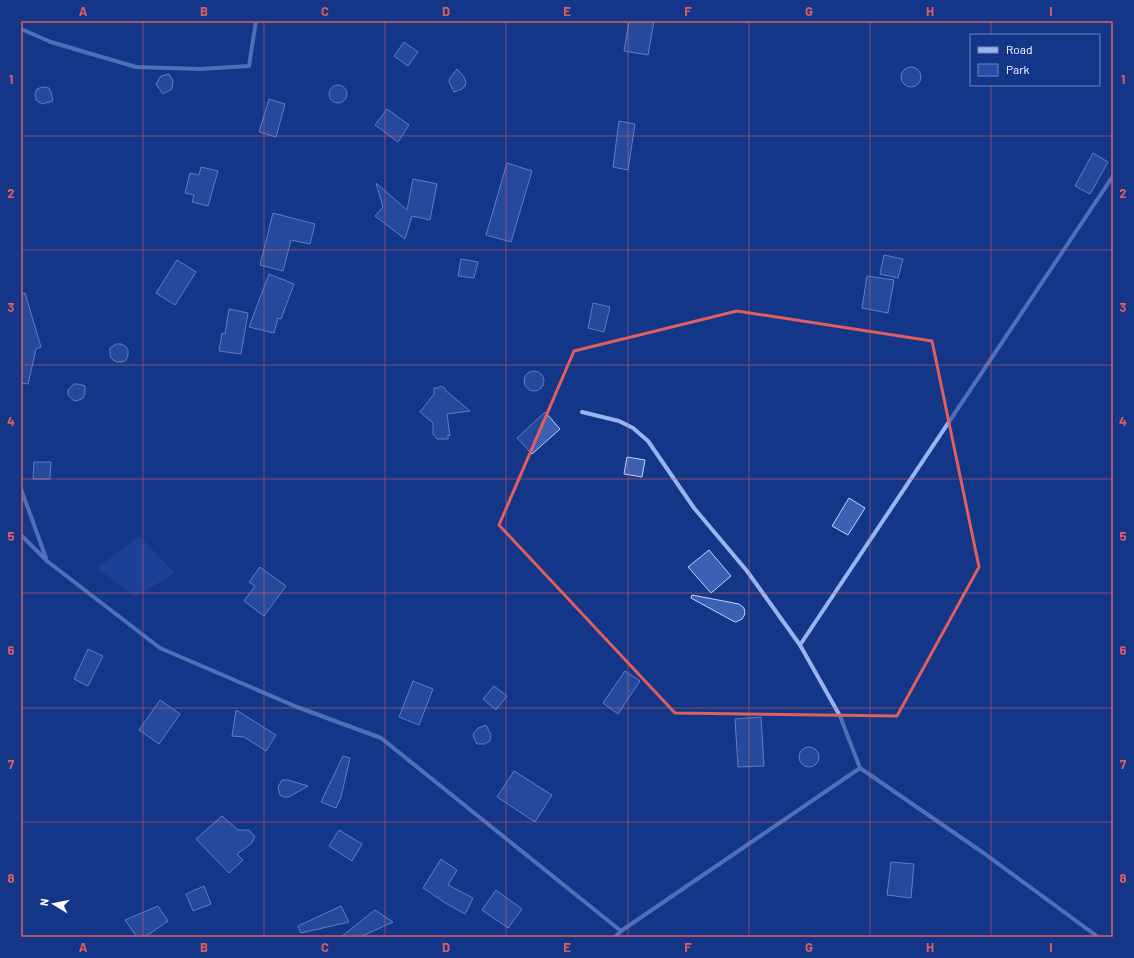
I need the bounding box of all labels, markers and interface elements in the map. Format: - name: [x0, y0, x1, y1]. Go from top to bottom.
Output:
- text: A: [79, 3, 88, 19]
- text: B: [200, 3, 208, 19]
- text: C: [321, 3, 329, 19]
- text: D: [442, 3, 450, 19]
- text: E: [563, 3, 571, 19]
- text: F: [684, 3, 692, 19]
- text: G: [805, 3, 813, 19]
- text: H: [926, 3, 934, 19]
- text: I: [1049, 3, 1053, 19]
- legend: [970, 34, 1100, 86]
- text: Road: [1006, 42, 1033, 56]
- text: Park: [1006, 62, 1030, 76]
- text: 1: [9, 71, 13, 87]
- text: 1: [1121, 71, 1125, 87]
- text: 2: [7, 185, 15, 201]
- text: 2: [1119, 185, 1127, 201]
- text: 3: [7, 299, 15, 315]
- text: 3: [1119, 299, 1127, 315]
- text: 4: [7, 413, 15, 429]
- text: 4: [1119, 413, 1127, 429]
- text: 5: [7, 528, 15, 544]
- text: 5: [1119, 528, 1127, 544]
- text: 6: [8, 642, 15, 658]
- text: 6: [1120, 642, 1127, 658]
- text: 7: [8, 756, 15, 772]
- text: 7: [1120, 756, 1127, 772]
- text: 8: [7, 870, 15, 886]
- text: 8: [1119, 870, 1127, 886]
- north arrow: [34, 884, 74, 924]
- text: N: [37, 897, 51, 907]
- text: A: [79, 939, 88, 955]
- text: B: [200, 939, 208, 955]
- text: C: [321, 939, 329, 955]
- text: D: [442, 939, 450, 955]
- text: E: [563, 939, 571, 955]
- text: F: [684, 939, 692, 955]
- text: G: [805, 939, 813, 955]
- text: H: [926, 939, 934, 955]
- text: I: [1049, 939, 1053, 955]

